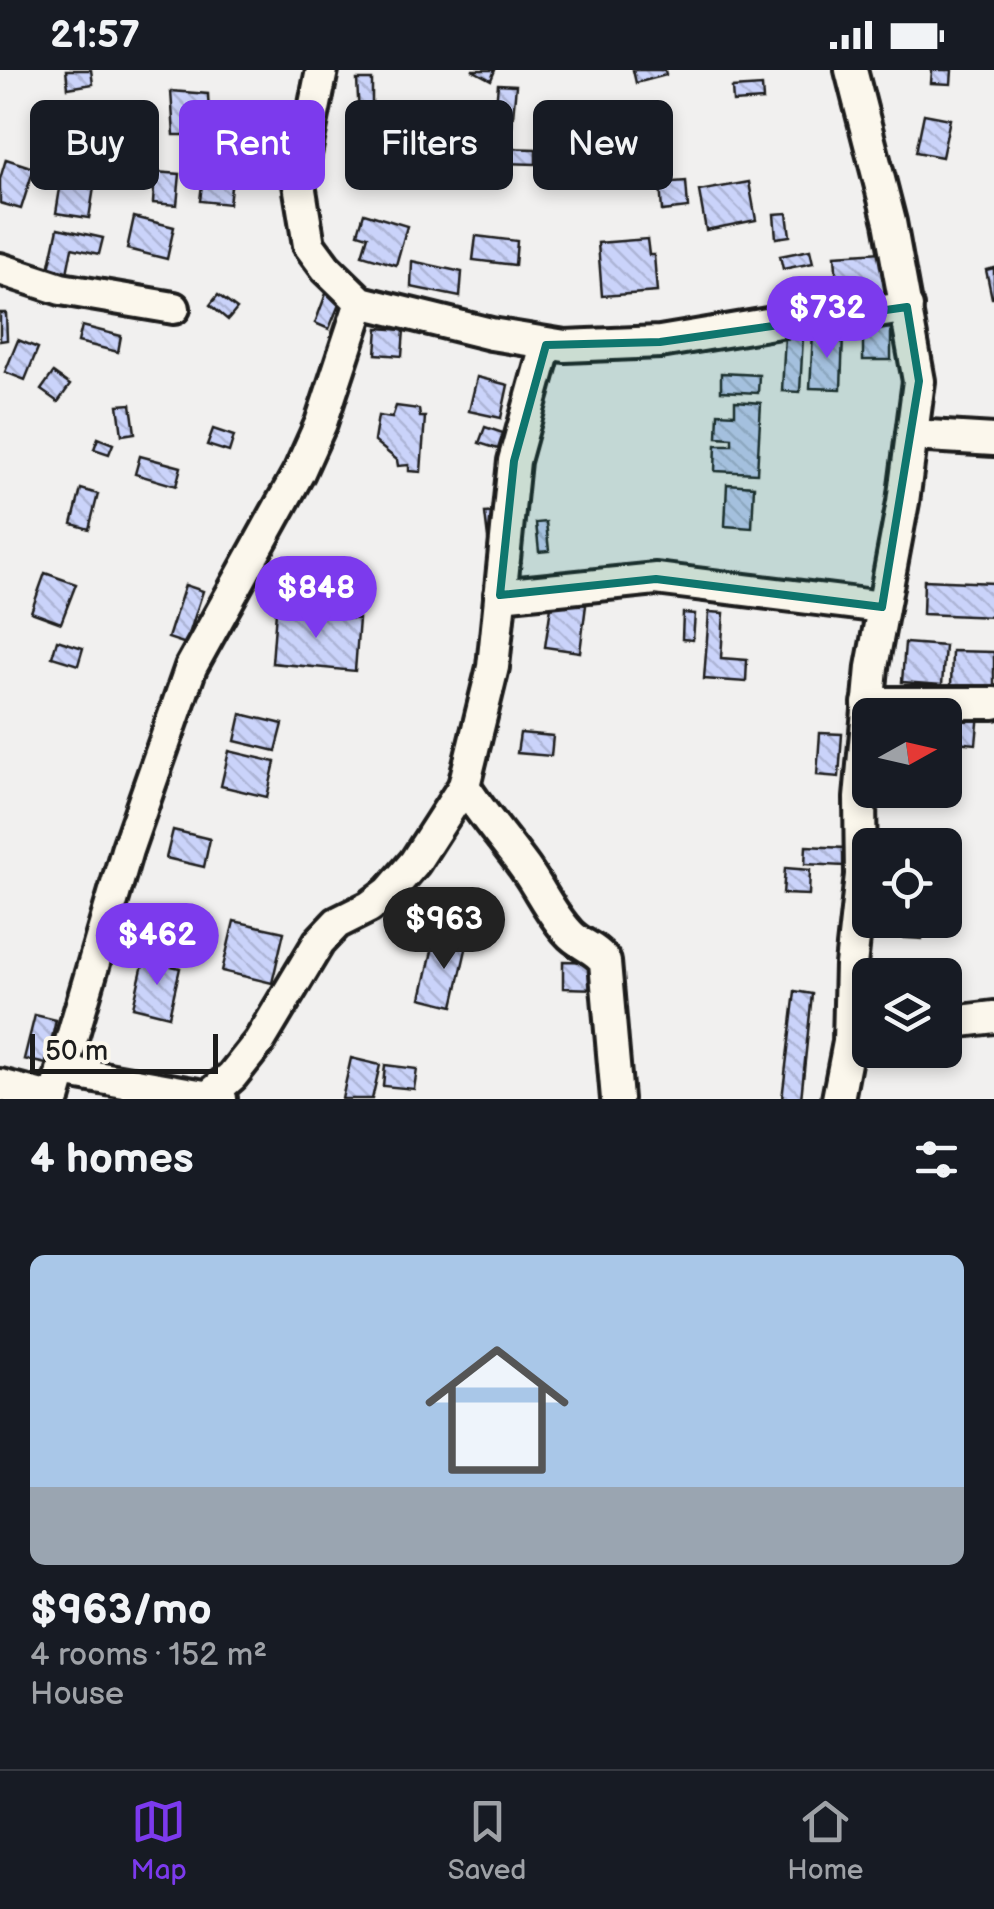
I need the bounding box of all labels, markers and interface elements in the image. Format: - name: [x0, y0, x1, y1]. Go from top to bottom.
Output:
- text: 21:57: [50, 13, 140, 58]
- chip: Buy: [30, 100, 159, 190]
- chip: Rent: [179, 100, 325, 190]
- chip: Filters: [345, 100, 513, 190]
- chip: New: [533, 100, 673, 190]
- pin: $732: [768, 276, 886, 361]
- text: $732: [789, 289, 865, 328]
- pin: $848: [257, 556, 375, 641]
- text: $848: [277, 569, 355, 608]
- north arrow: [852, 698, 962, 808]
- map controls: [852, 698, 962, 1068]
- button: locate: [852, 828, 962, 938]
- pin: $963: [385, 887, 503, 972]
- text: $963: [405, 900, 483, 939]
- pin: $462: [98, 903, 216, 988]
- text: $462: [118, 916, 196, 955]
- button: layers: [852, 958, 962, 1068]
- scale bar: [30, 1029, 218, 1074]
- text: 50 m: [45, 1035, 108, 1068]
- icon: filters: [909, 1132, 964, 1187]
- text: 4 homes: [30, 1134, 194, 1185]
- icon: home: [407, 1320, 587, 1500]
- text: $963/mo: [30, 1585, 212, 1636]
- text: 4 rooms · 152 m²: [30, 1636, 267, 1675]
- text: House: [30, 1675, 124, 1714]
- tab: Map: [131, 1794, 187, 1887]
- tab: Saved: [448, 1794, 526, 1887]
- tab: Home: [787, 1794, 863, 1887]

